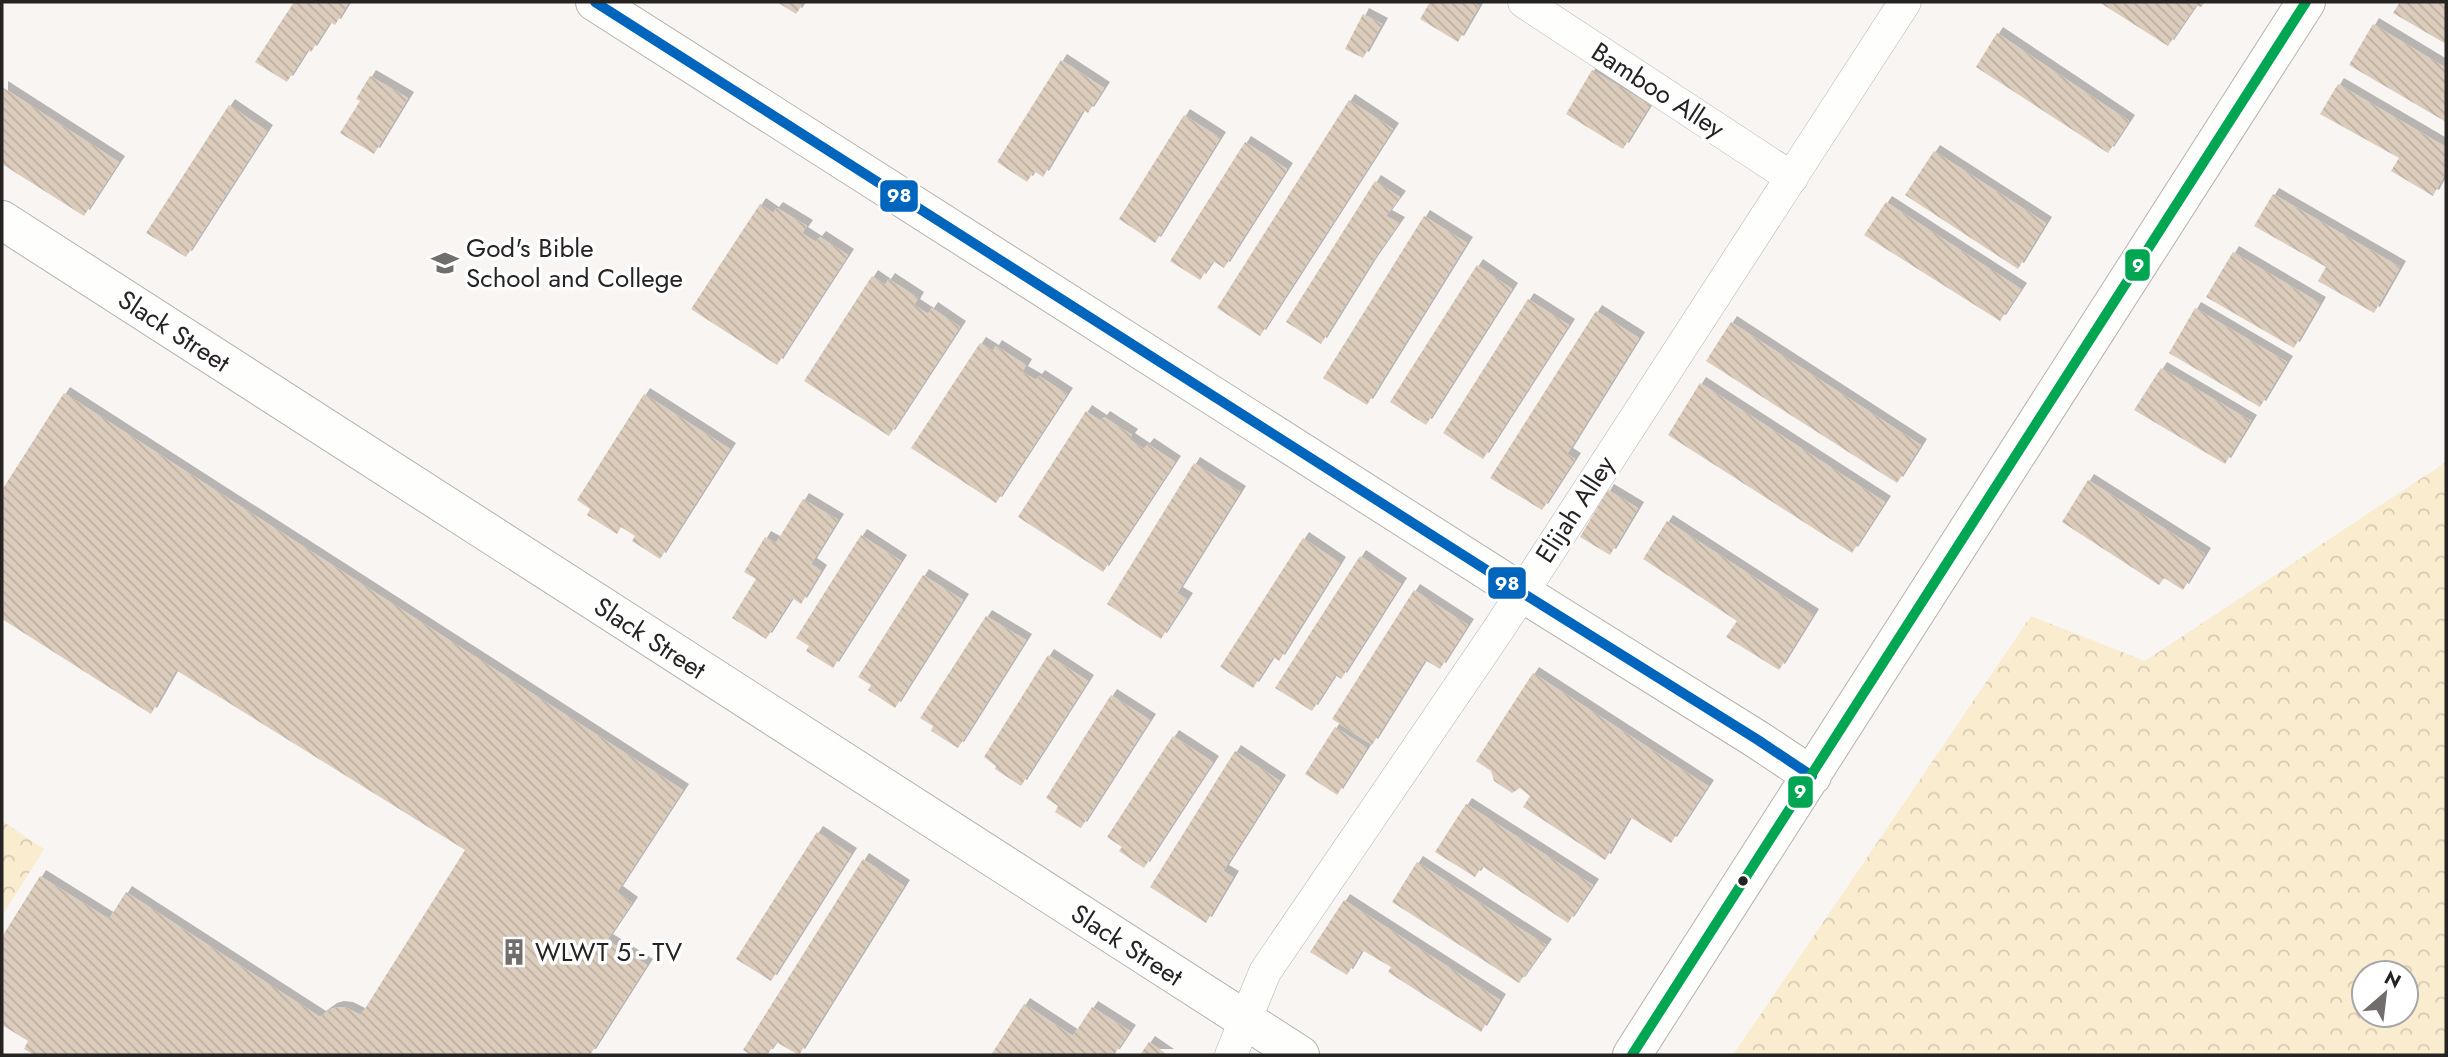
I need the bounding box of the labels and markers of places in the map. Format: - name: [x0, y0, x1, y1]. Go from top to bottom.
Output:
- place label: God's Bible School and College: [466, 229, 683, 297]
- school or university icon: God's Bible School and College: [430, 248, 460, 278]
- unlabelled marker: [1736, 874, 1750, 888]
- place label: WLWT 5 - TV: [535, 933, 683, 971]
- building icon: WLWT 5 - TV: [499, 937, 529, 967]

